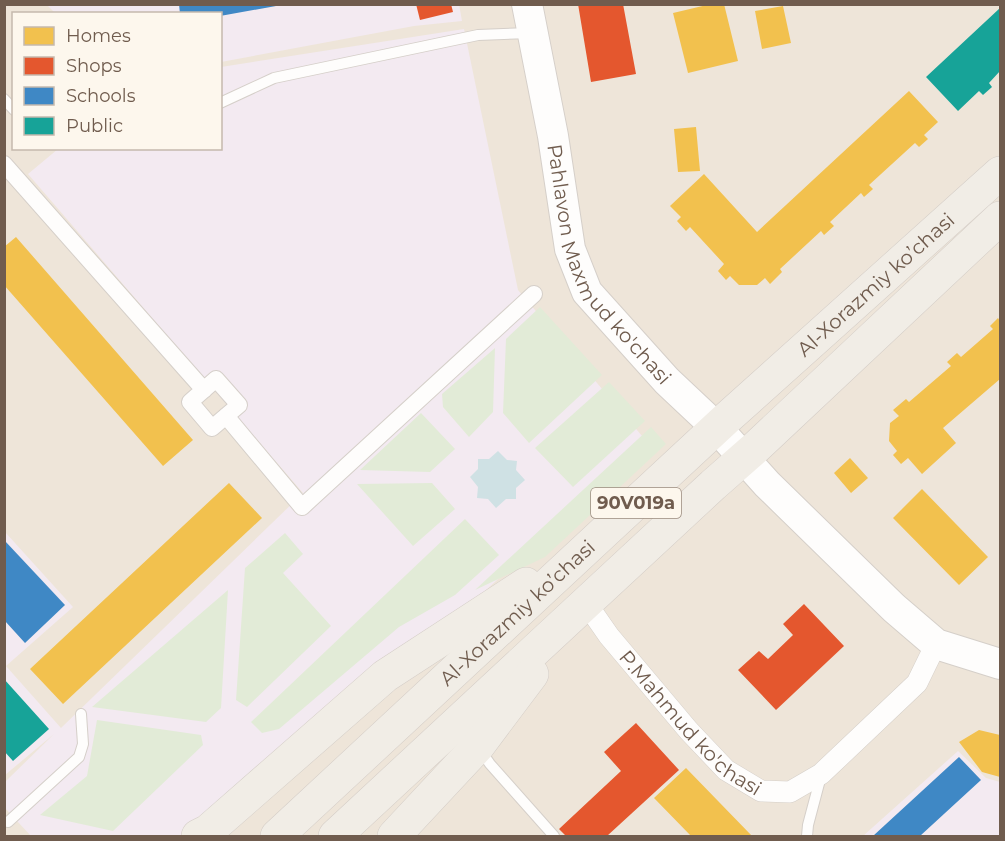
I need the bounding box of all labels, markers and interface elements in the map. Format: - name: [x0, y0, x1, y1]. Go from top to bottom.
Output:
- legend: [12, 12, 222, 150]
- text: Homes: [66, 25, 131, 47]
- text: Shops: [66, 55, 122, 77]
- text: Schools: [66, 85, 136, 107]
- text: Public: [66, 115, 123, 137]
- street label: Pahlavon Maxmud ko'chasi: [542, 142, 676, 389]
- street label: Al-Xorazmiy ko’chasi: [792, 208, 959, 361]
- road number: 90V019a: [591, 488, 681, 518]
- street label: Al-Xorazmiy ko’chasi: [435, 535, 600, 691]
- street label: P.Mahmud ko'chasi: [614, 645, 766, 801]

